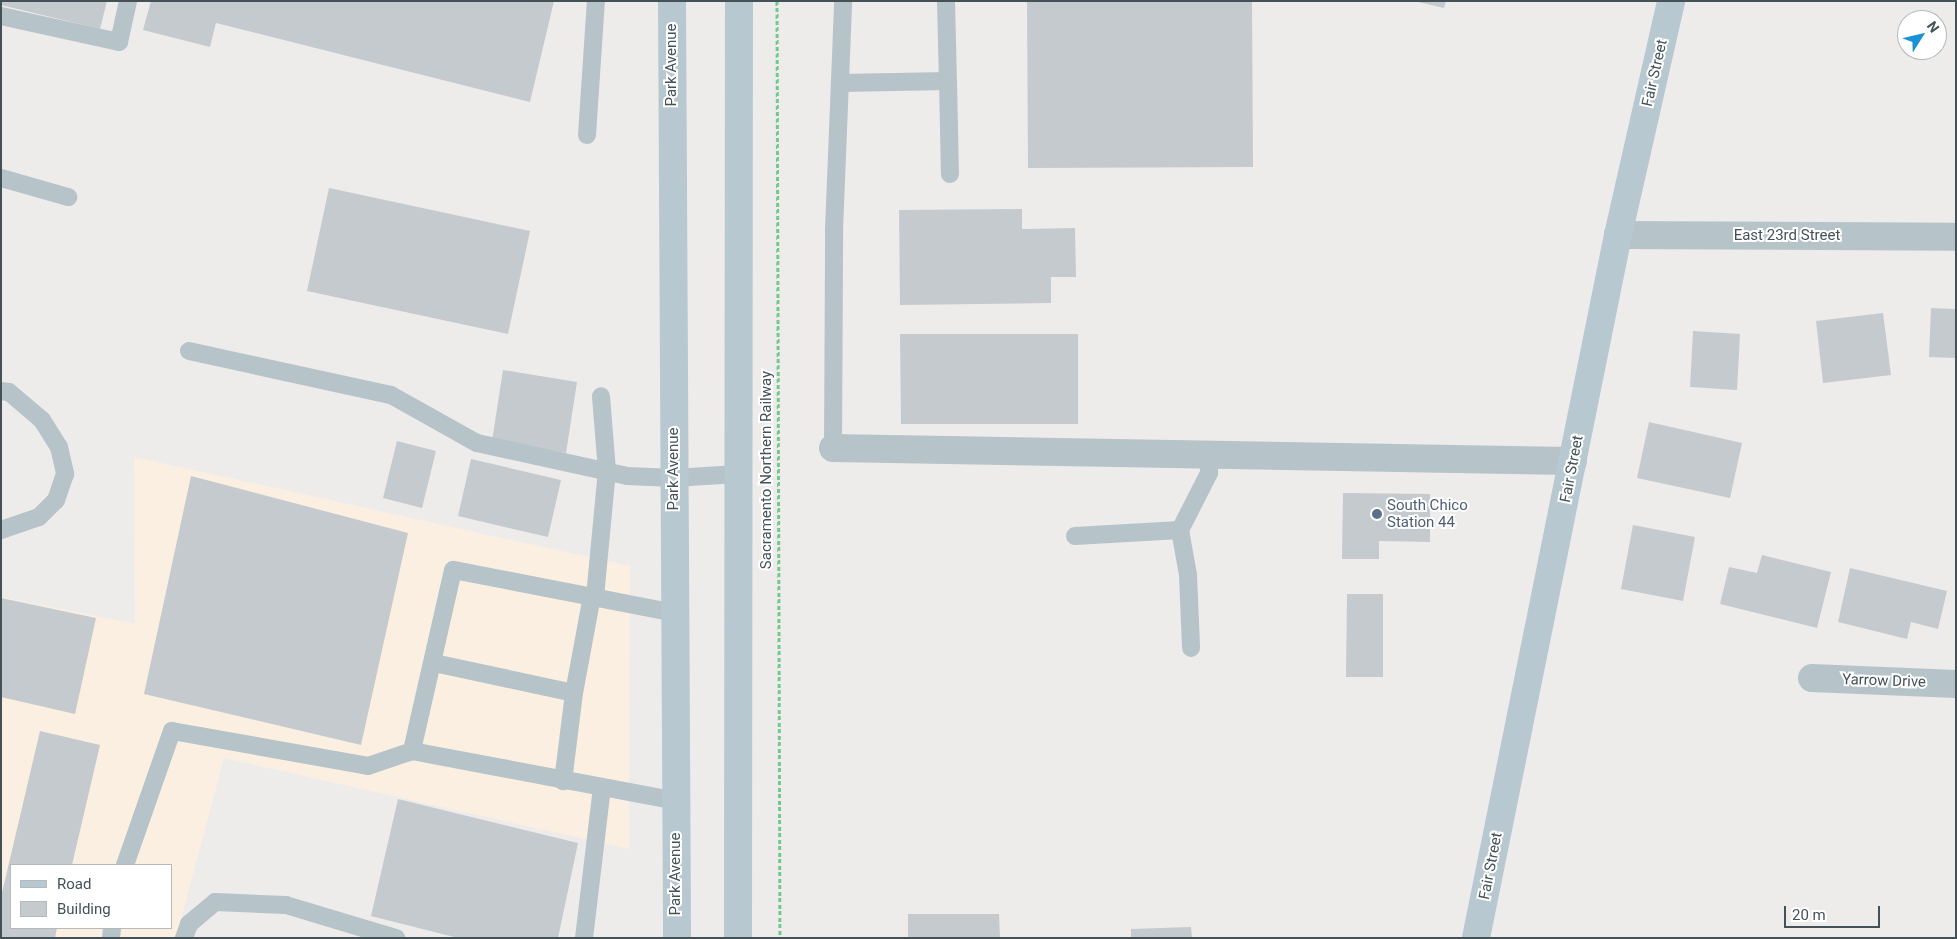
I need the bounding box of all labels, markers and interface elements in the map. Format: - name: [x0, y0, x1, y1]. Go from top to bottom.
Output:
- north arrow: [1897, 10, 1947, 60]
- text: N: [1924, 18, 1943, 35]
- street label: Park Avenue: [663, 24, 681, 106]
- street label: Fair Street: [1639, 38, 1671, 108]
- street label: East 23rd Street: [1734, 227, 1840, 245]
- street label: Sacramento Northern Railway: [758, 371, 776, 569]
- street label: Park Avenue: [665, 428, 683, 510]
- street label: Fair Street: [1557, 434, 1587, 504]
- place label: South Chico Station 44: [1387, 496, 1468, 531]
- marker: South Chico Station 44: [1371, 508, 1383, 520]
- street label: Yarrow Drive: [1842, 671, 1926, 691]
- street label: Fair Street: [1476, 831, 1506, 901]
- street label: Park Avenue: [667, 833, 685, 915]
- legend: [10, 864, 172, 929]
- text: Road: [57, 875, 91, 893]
- scale bar: [1787, 896, 1883, 928]
- text: Building: [57, 900, 111, 918]
- text: 20 m: [1792, 906, 1826, 924]

